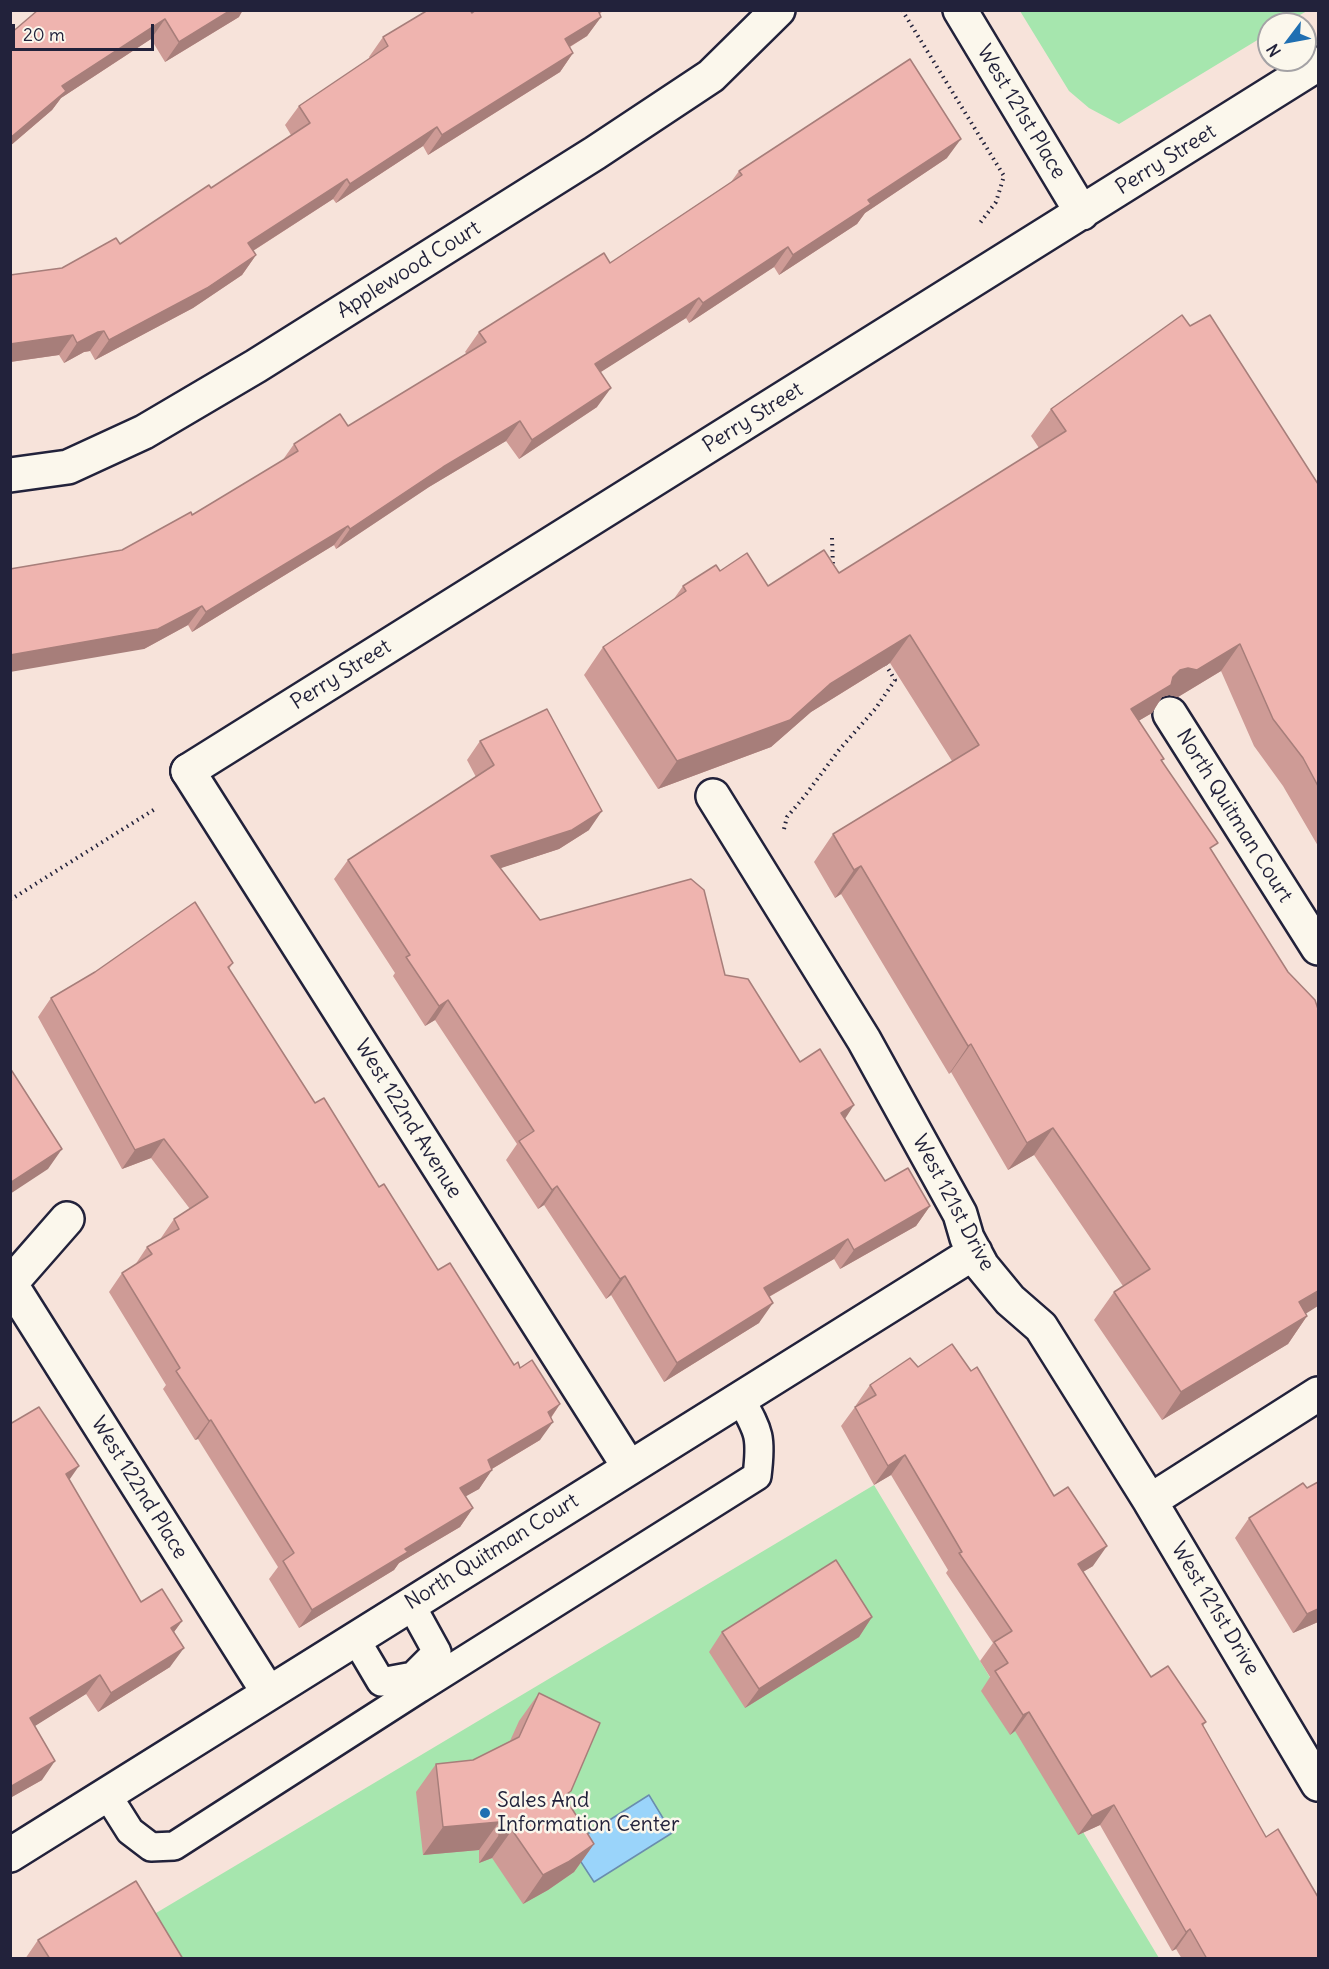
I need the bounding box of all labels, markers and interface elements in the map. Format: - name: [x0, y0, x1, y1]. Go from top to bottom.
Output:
- scale bar: [15, 12, 158, 50]
- north arrow: [1257, 12, 1317, 72]
- text: 20 m: [23, 23, 65, 46]
- street label: West 121st Place: [971, 40, 1071, 184]
- text: N: [1262, 40, 1285, 60]
- street label: Perry Street: [1111, 119, 1221, 201]
- street label: Applewood Court: [333, 216, 485, 324]
- street label: Perry Street: [698, 377, 808, 459]
- street label: Perry Street: [286, 634, 396, 716]
- street label: North Quitman Court: [1170, 725, 1298, 907]
- street label: West 122nd Avenue: [349, 1035, 467, 1203]
- street label: West 121st Drive: [906, 1131, 1000, 1275]
- street label: West 122nd Place: [85, 1412, 193, 1564]
- street label: North Quitman Court: [401, 1488, 583, 1616]
- street label: West 121st Drive: [1165, 1538, 1265, 1680]
- place label: Sales And Information Center: [497, 1788, 679, 1838]
- marker: Sales And Information Center: [478, 1806, 492, 1820]

